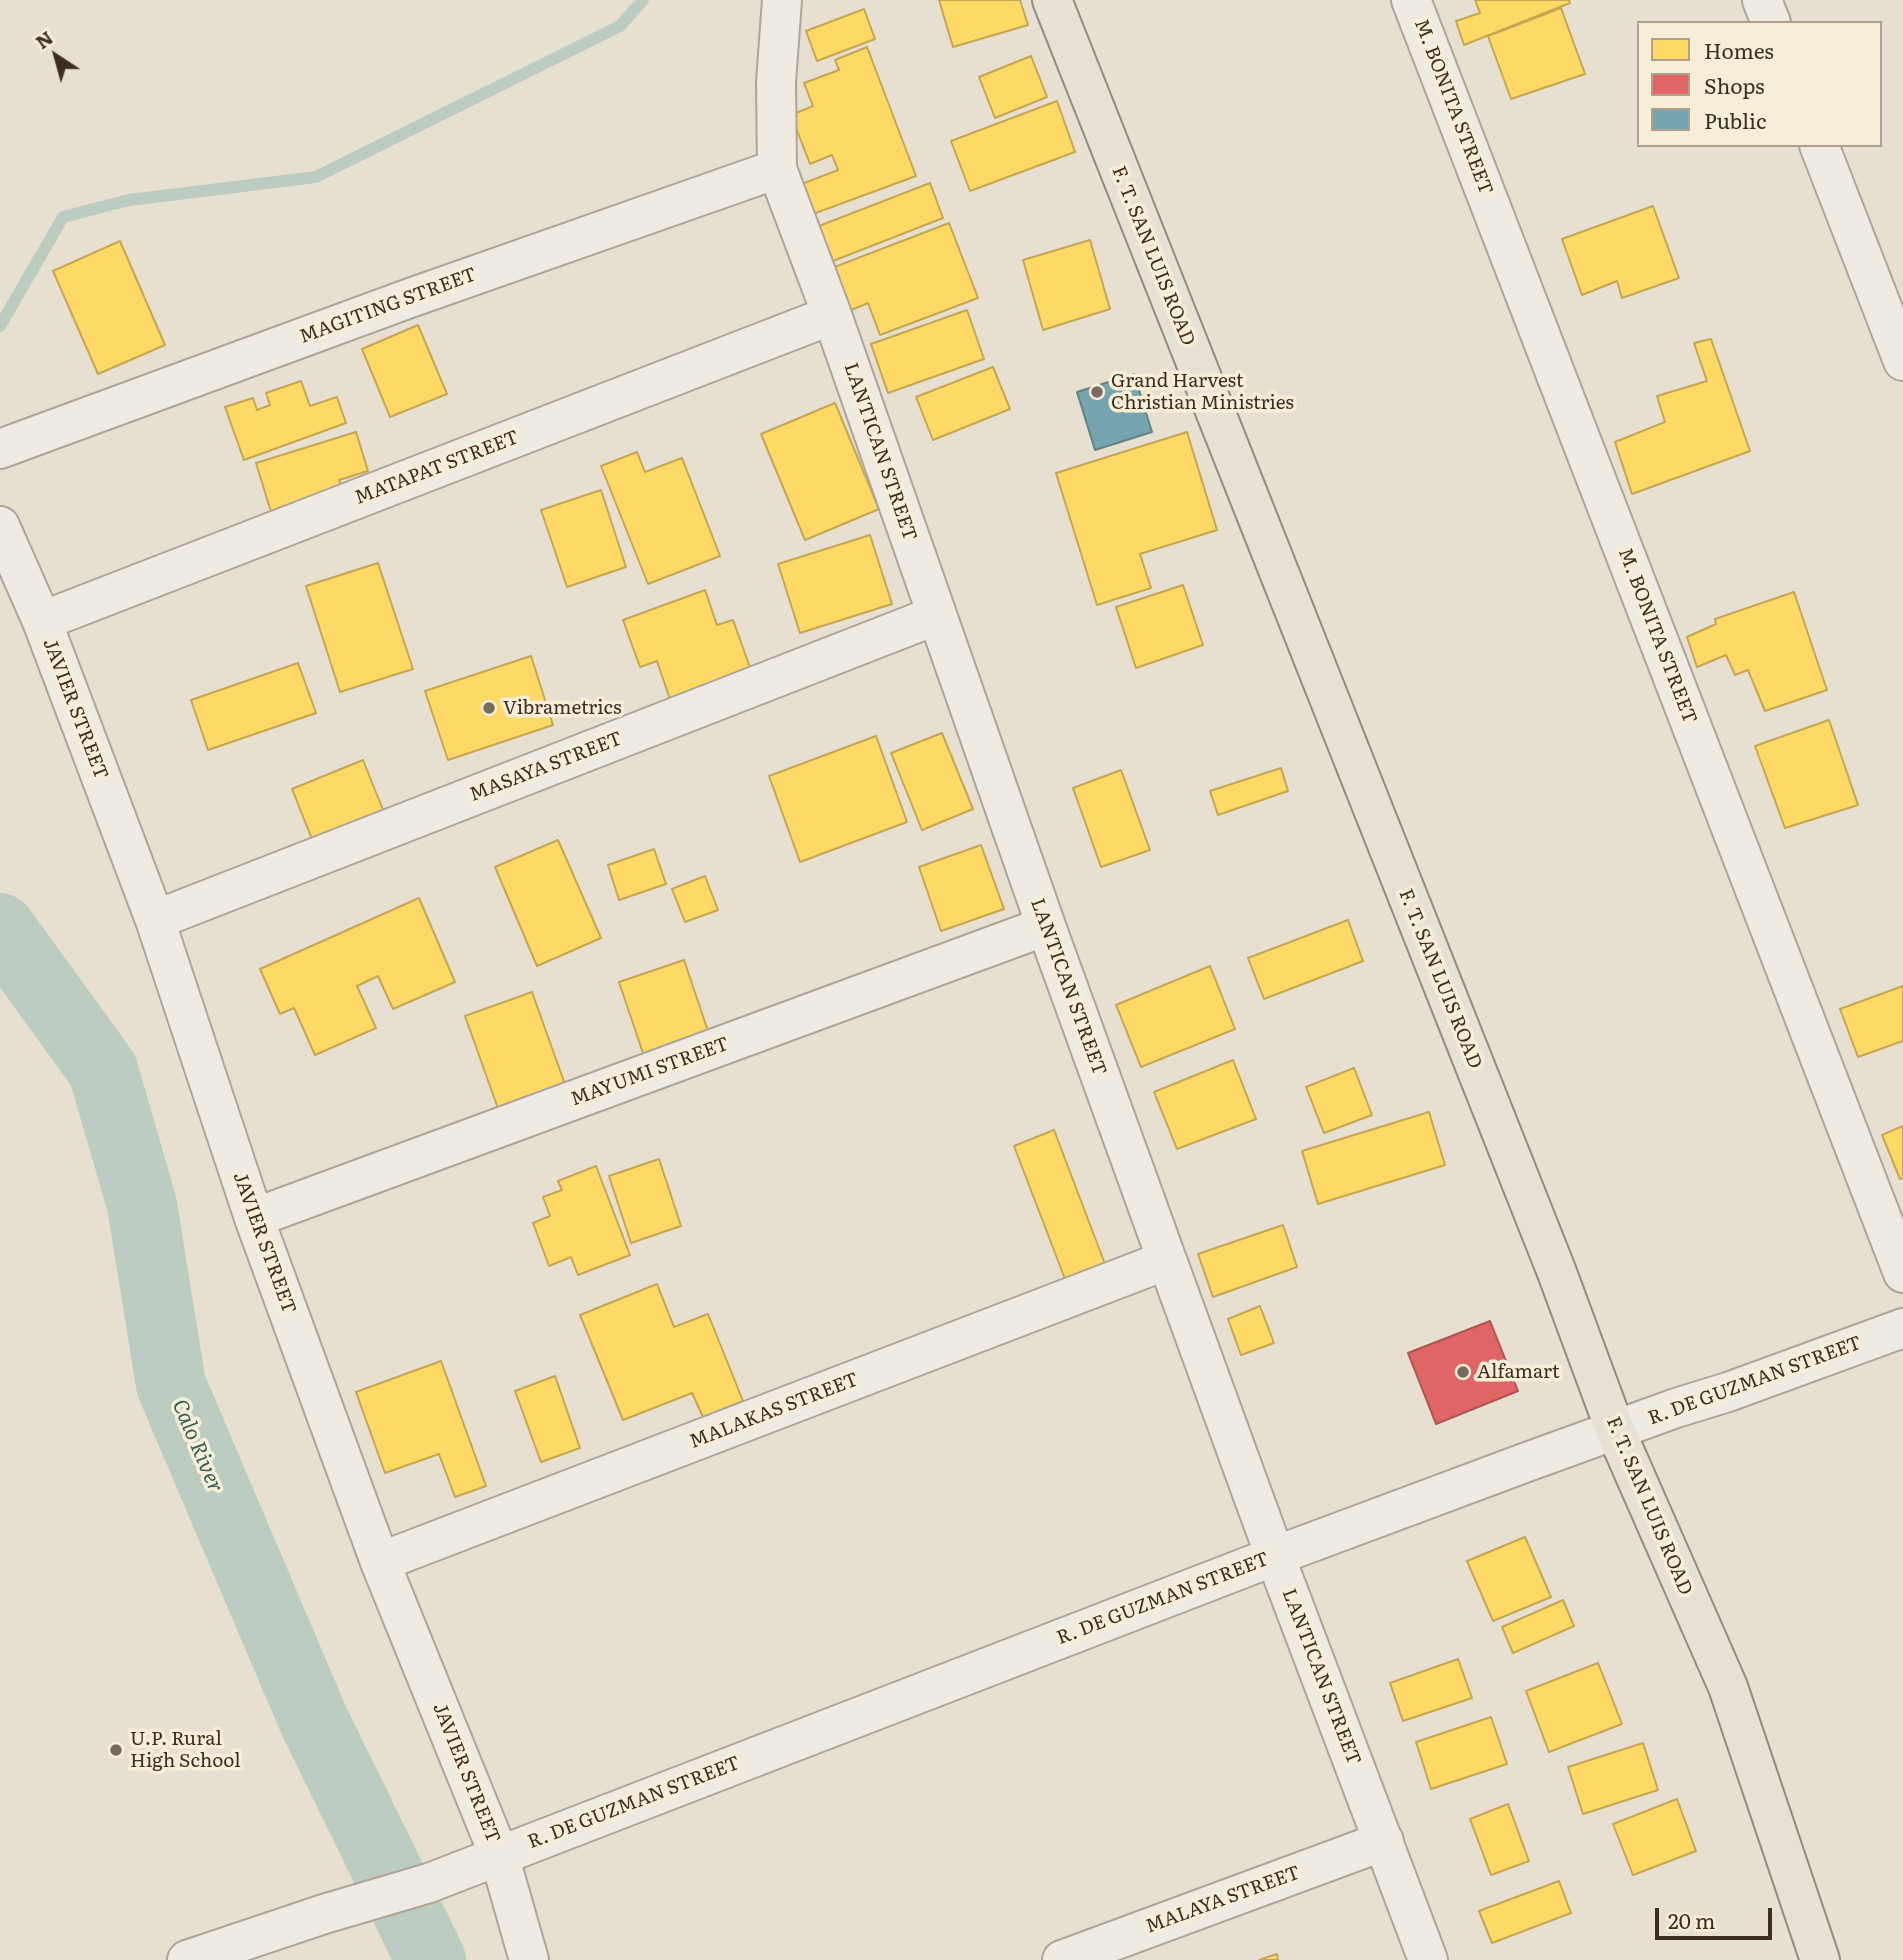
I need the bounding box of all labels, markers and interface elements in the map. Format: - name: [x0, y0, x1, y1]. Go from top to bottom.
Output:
- street label: M. BONITA STREET: [1409, 16, 1497, 198]
- north arrow: [21, 21, 91, 91]
- legend: [1637, 21, 1882, 147]
- text: N: [29, 23, 58, 55]
- text: Homes: [1704, 34, 1774, 65]
- text: Shops: [1704, 69, 1765, 100]
- text: Public: [1704, 104, 1766, 135]
- street label: F. T. SAN LUIS ROAD: [1107, 163, 1199, 349]
- street label: MAGITING STREET: [296, 263, 480, 349]
- street label: LANTICAN STREET: [839, 360, 921, 544]
- place label: Grand Harvest Christian Ministries: [1111, 370, 1294, 414]
- marker: Grand Harvest Christian Ministries: [1089, 384, 1105, 400]
- street label: MATAPAT STREET: [352, 426, 522, 510]
- street label: M. BONITA STREET: [1613, 545, 1701, 727]
- street label: JAVIER STREET: [38, 635, 112, 783]
- place label: Vibrametrics: [503, 697, 622, 719]
- marker: Vibrametrics: [481, 700, 497, 716]
- street label: MASAYA STREET: [466, 727, 626, 807]
- street label: F. T. SAN LUIS ROAD: [1394, 886, 1486, 1072]
- street label: LANTICAN STREET: [1025, 895, 1111, 1079]
- street label: MAYUMI STREET: [568, 1033, 732, 1111]
- street label: JAVIER STREET: [228, 1169, 300, 1317]
- street label: R. DE GUZMAN STREET: [1645, 1332, 1865, 1430]
- place label: Alfamart: [1477, 1361, 1560, 1383]
- marker: Alfamart: [1455, 1364, 1471, 1380]
- street label: MALAKAS STREET: [686, 1368, 862, 1454]
- water label: Calo River: [166, 1396, 228, 1496]
- street label: F. T. SAN LUIS ROAD: [1601, 1413, 1697, 1599]
- street label: R. DE GUZMAN STREET: [1054, 1548, 1272, 1650]
- street label: LANTICAN STREET: [1277, 1586, 1365, 1768]
- street label: JAVIER STREET: [428, 1700, 504, 1846]
- place label: U.P. Rural High School: [130, 1728, 241, 1772]
- marker: U.P. Rural High School: [108, 1742, 124, 1758]
- street label: R. DE GUZMAN STREET: [525, 1752, 743, 1854]
- street label: MALAYA STREET: [1143, 1861, 1303, 1939]
- scale bar: [1658, 1894, 1775, 1938]
- text: 20 m: [1668, 1904, 1715, 1935]

